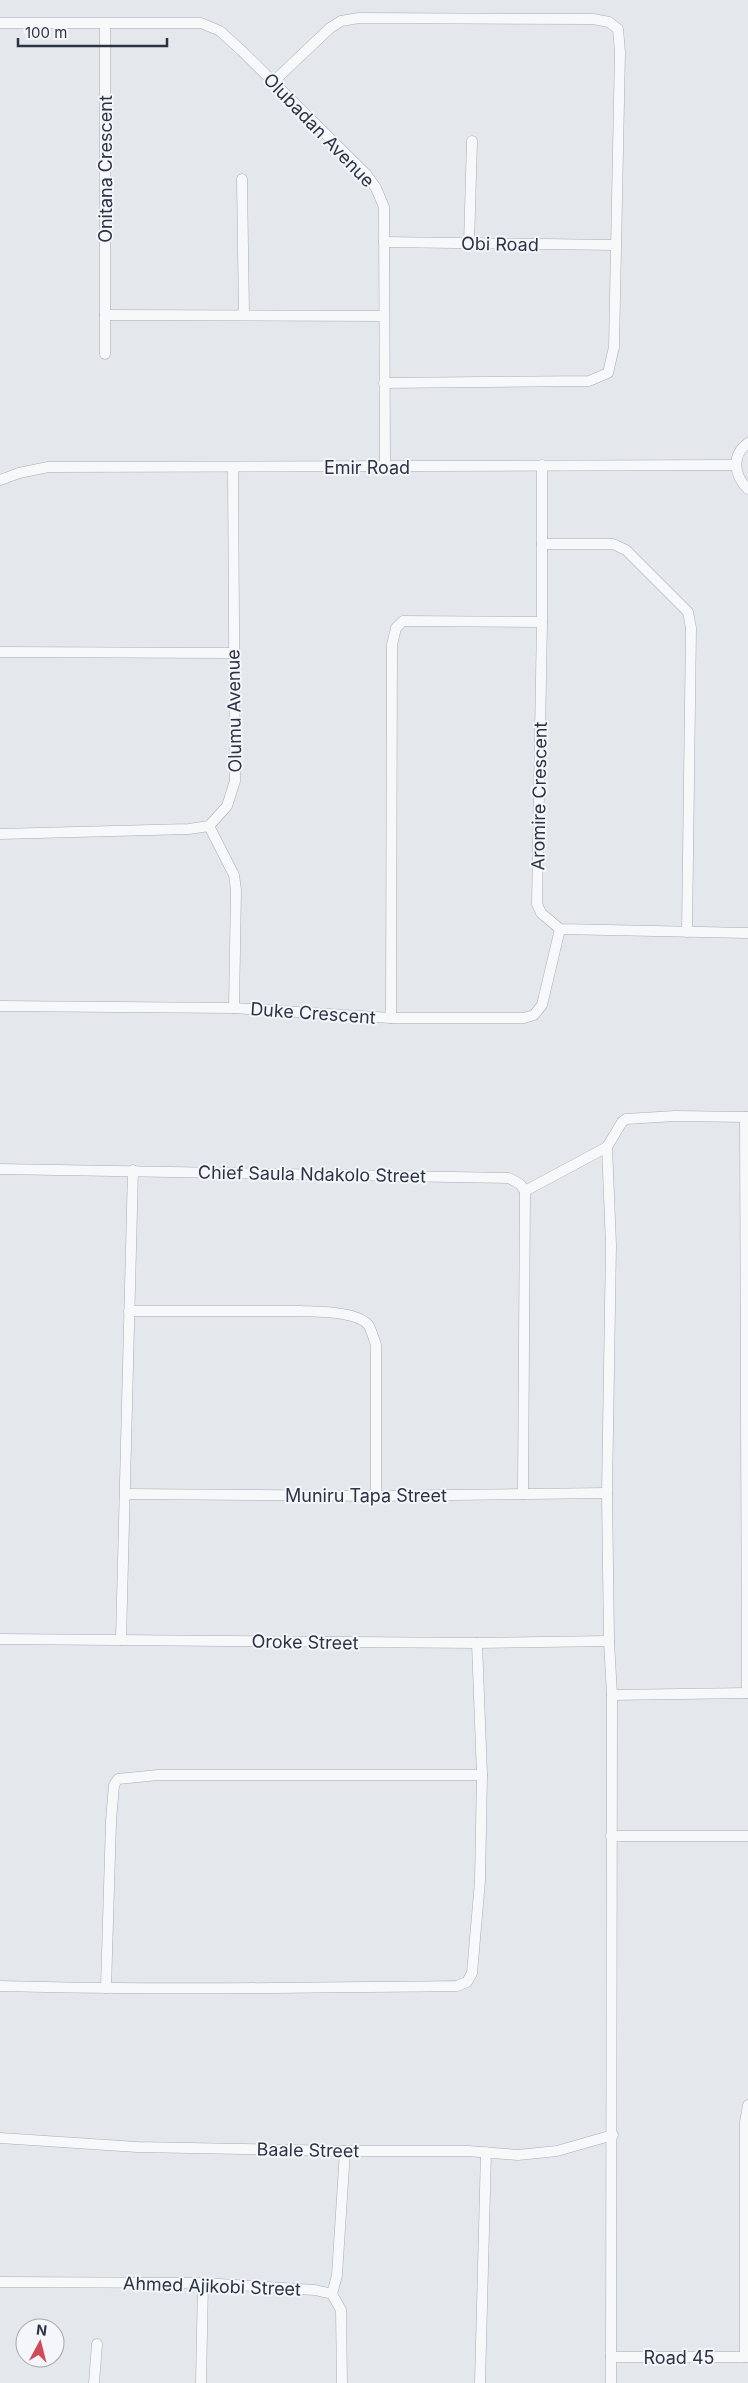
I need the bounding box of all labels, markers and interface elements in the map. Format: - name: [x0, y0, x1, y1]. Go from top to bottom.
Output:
- scale bar: [18, 15, 166, 47]
- text: 100 m: [25, 23, 67, 42]
- street label: Olubadan Avenue: [259, 69, 379, 191]
- street label: Onitana Crescent: [95, 95, 116, 243]
- street label: Obi Road: [461, 233, 539, 255]
- street label: Emir Road: [324, 457, 410, 478]
- street label: Olumu Avenue: [222, 649, 246, 773]
- street label: Aromire Crescent: [527, 721, 551, 871]
- street label: Duke Crescent: [250, 998, 376, 1028]
- street label: Chief Saula Ndakolo Street: [198, 1162, 426, 1186]
- street label: Muniru Tapa Street: [285, 1485, 447, 1506]
- street label: Oroke Street: [251, 1631, 359, 1653]
- street label: Baale Street: [256, 2139, 360, 2161]
- street label: Ahmed Ajikobi Street: [123, 2272, 301, 2300]
- north arrow: [15, 2318, 65, 2368]
- text: N: [35, 2321, 48, 2339]
- street label: Road 45: [643, 2347, 715, 2368]

